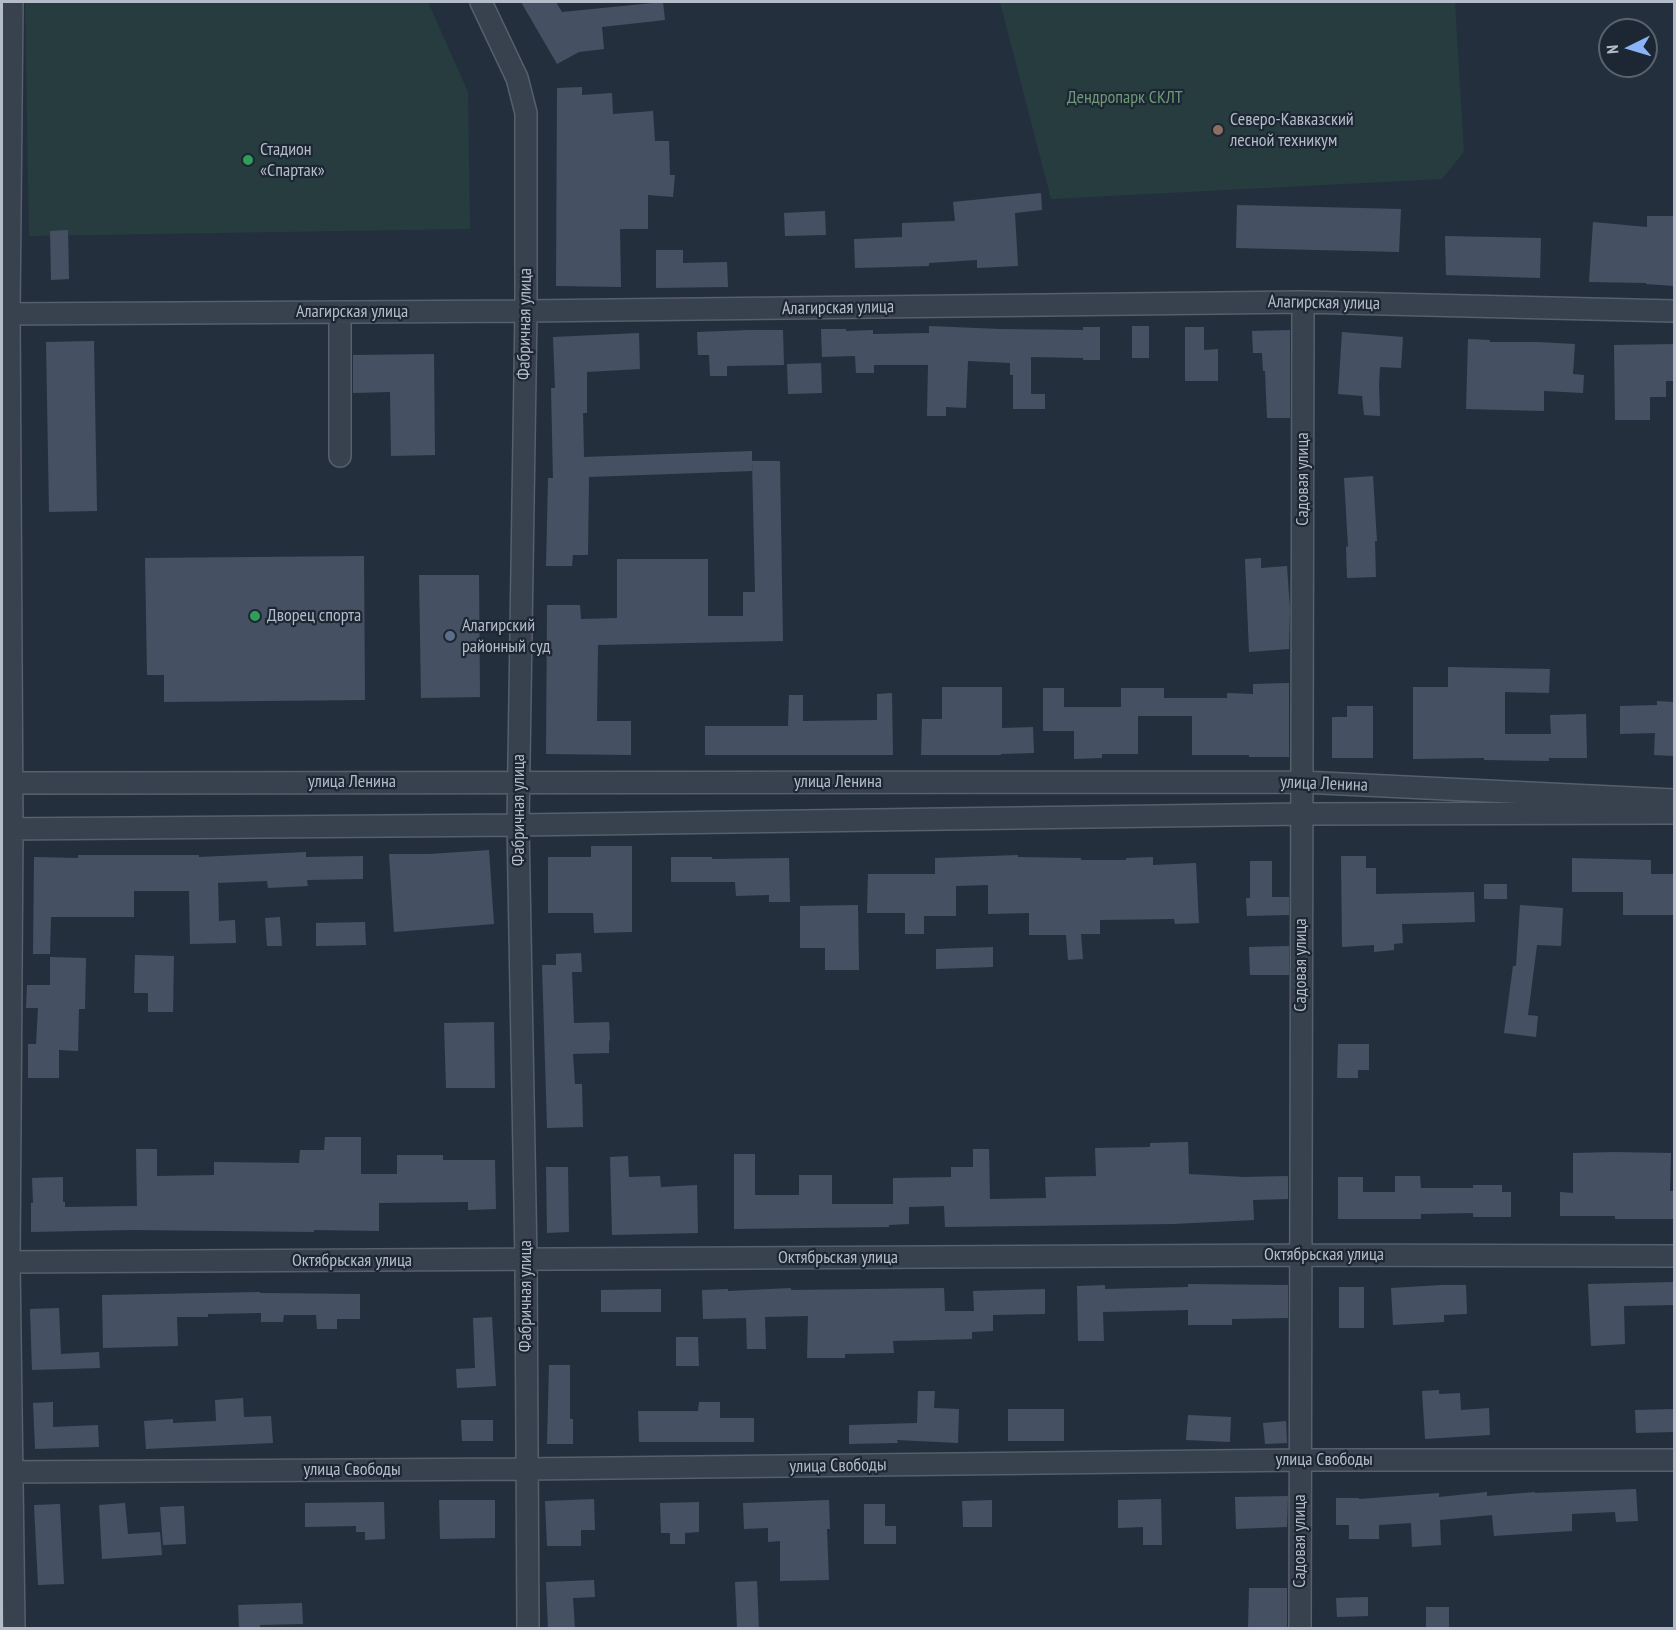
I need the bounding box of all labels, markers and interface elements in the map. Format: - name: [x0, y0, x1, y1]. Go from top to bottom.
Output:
- north arrow: [1598, 18, 1658, 78]
- text: N: [1602, 44, 1622, 55]
- park label: Дендропарк СКЛТ: [1067, 87, 1183, 109]
- place label: Северо-Кавказский лесной техникум: [1230, 109, 1354, 152]
- marker: Северо-Кавказский лесной техникум: [1211, 123, 1225, 137]
- place label: Стадион «Спартак»: [260, 139, 325, 182]
- marker: Стадион «Спартак»: [241, 153, 255, 167]
- street label: Фабричная улица: [513, 268, 537, 380]
- street label: Алагирская улица: [1268, 291, 1380, 315]
- street label: Алагирская улица: [782, 296, 894, 320]
- street label: Алагирская улица: [296, 301, 408, 323]
- street label: Садовая улица: [1292, 432, 1314, 526]
- place label: Дворец спорта: [267, 605, 361, 627]
- marker: Дворец спорта: [248, 609, 262, 623]
- place label: Алагирский районный суд: [462, 615, 550, 658]
- marker: Алагирский районный суд: [443, 629, 457, 643]
- street label: Фабричная улица: [508, 754, 530, 866]
- street label: улица Ленина: [308, 771, 396, 793]
- street label: улица Ленина: [794, 771, 882, 793]
- street label: улица Ленина: [1280, 772, 1368, 796]
- street label: Садовая улица: [1290, 918, 1312, 1012]
- street label: Фабричная улица: [515, 1240, 537, 1352]
- street label: Октябрьская улица: [1264, 1244, 1384, 1266]
- street label: Октябрьская улица: [778, 1247, 898, 1269]
- street label: Октябрьская улица: [292, 1250, 412, 1272]
- street label: улица Свободы: [1275, 1449, 1373, 1471]
- street label: улица Свободы: [789, 1454, 887, 1478]
- street label: улица Свободы: [303, 1459, 401, 1481]
- street label: Садовая улица: [1289, 1494, 1311, 1588]

